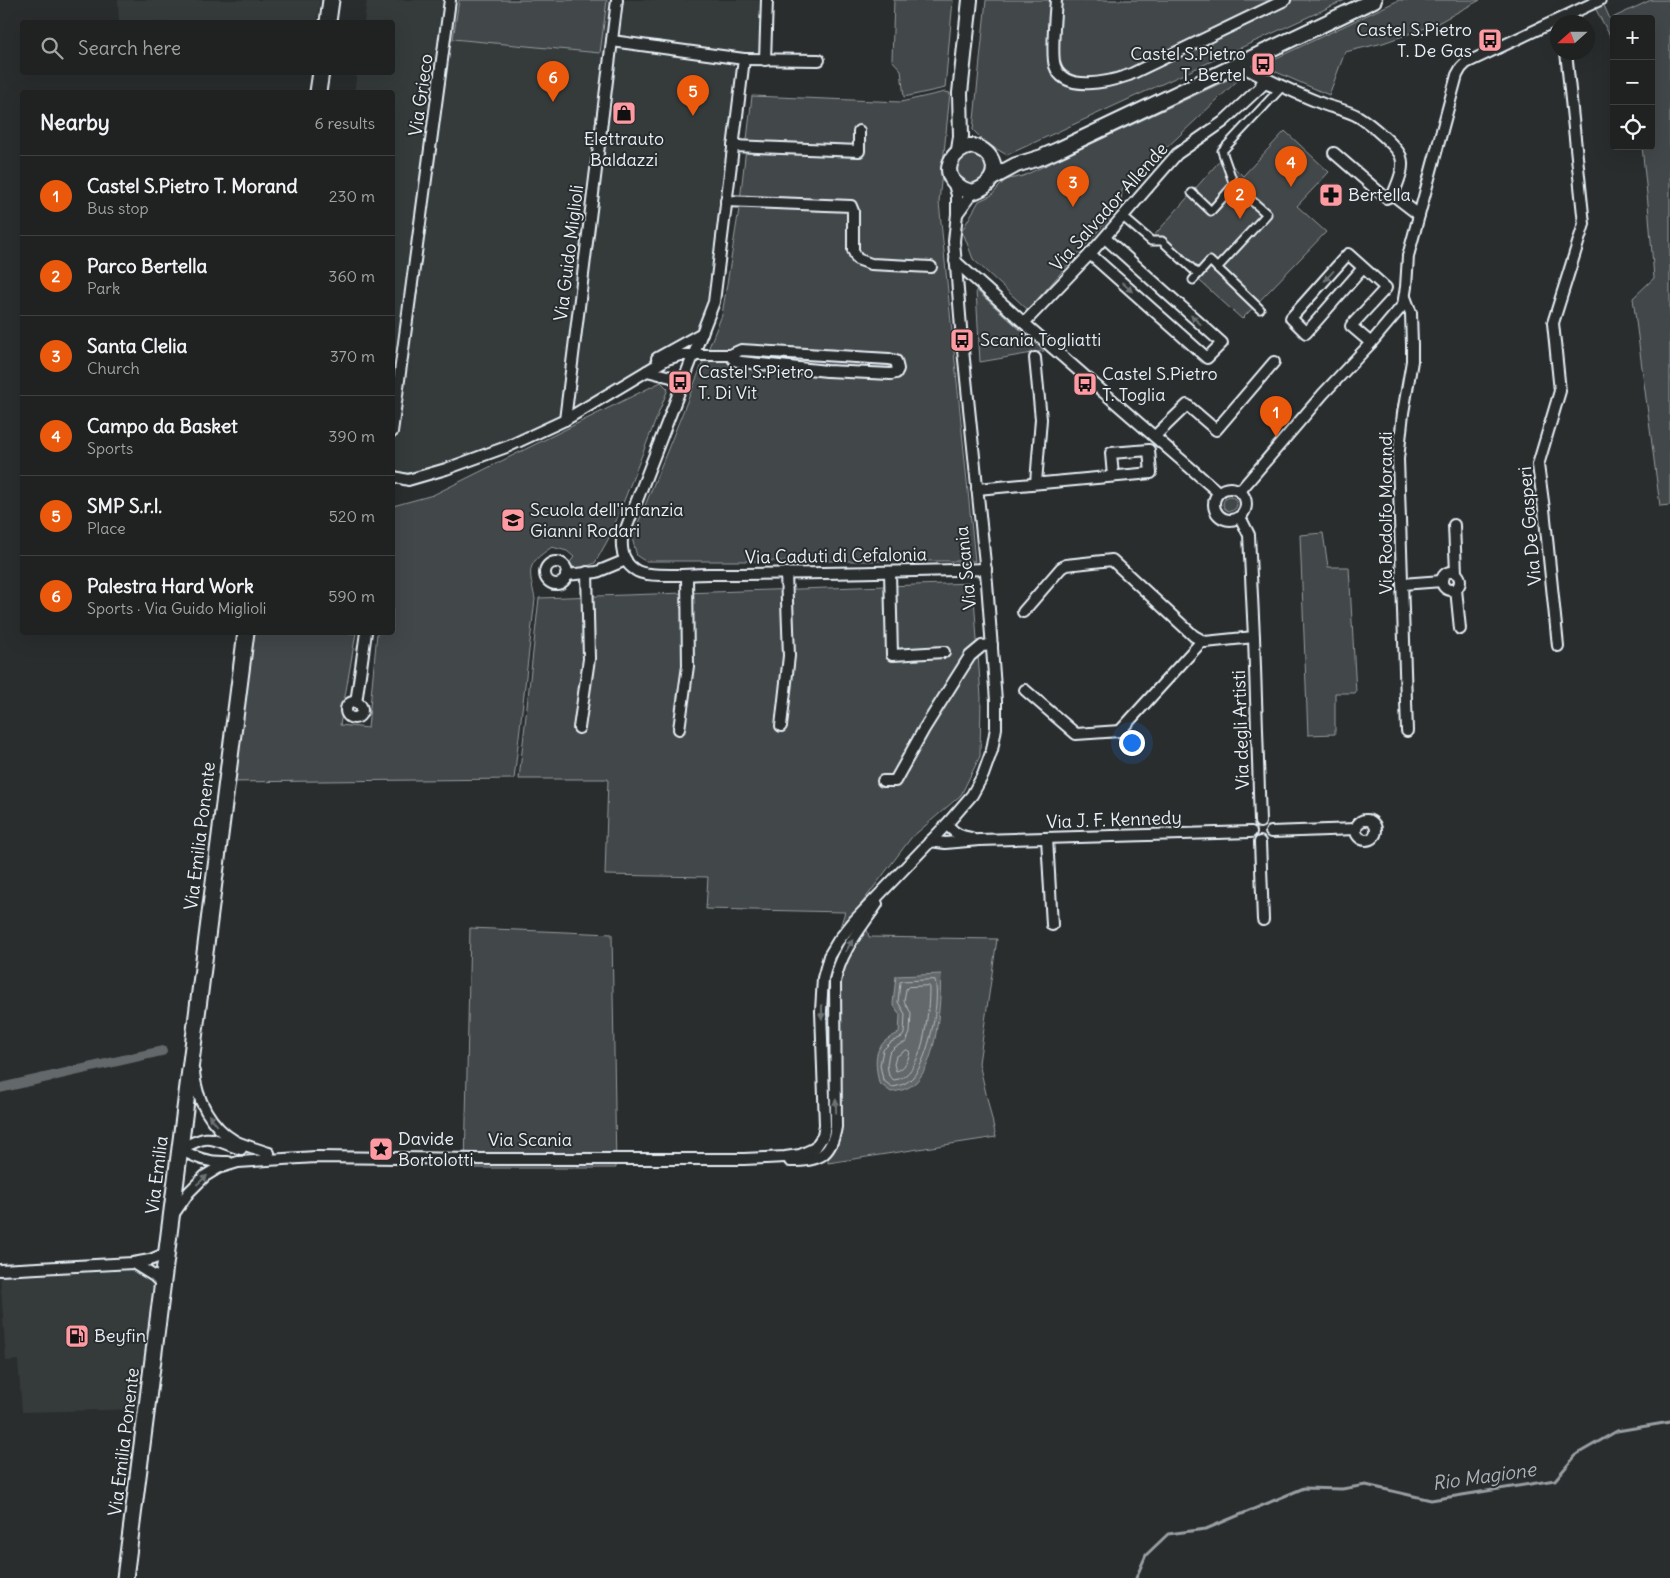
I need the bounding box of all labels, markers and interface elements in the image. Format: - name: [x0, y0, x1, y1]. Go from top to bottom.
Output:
- north arrow: [1550, 15, 1595, 60]
- map controls: [1610, 15, 1655, 150]
- button: +: [1610, 15, 1655, 60]
- place label: Castel S.Pietro T. De Gas: [1356, 18, 1472, 62]
- search box: [20, 20, 395, 75]
- bus stop icon: Castel S.Pietro T. De Gas: [1477, 27, 1503, 53]
- icon: search: [38, 34, 66, 62]
- text: Search here: [78, 36, 181, 60]
- place label: Castel S.Pietro T. Bertel: [1130, 42, 1246, 86]
- bus stop icon: Castel S.Pietro T. Bertel: [1250, 51, 1276, 77]
- street label: Via Grieco: [403, 52, 438, 138]
- button: −: [1610, 60, 1655, 105]
- pin: 6: [537, 61, 569, 102]
- pin: 5: [677, 75, 709, 116]
- shop icon: Elettrauto Baldazzi: [611, 100, 637, 126]
- button: locate: [1610, 105, 1655, 150]
- text: Nearby: [40, 109, 110, 136]
- text: 6 results: [314, 113, 375, 133]
- place label: Elettrauto Baldazzi: [584, 127, 664, 171]
- street label: Via Salvador Allende: [1045, 138, 1172, 276]
- pin: 4: [1275, 146, 1307, 187]
- pin: 3: [1057, 166, 1089, 207]
- text: Castel S.Pietro T. Morand: [87, 174, 298, 198]
- pin: 2: [1224, 178, 1256, 219]
- pharmacy icon: Bertella: [1318, 182, 1344, 208]
- street label: Via Guido Miglioli: [549, 183, 588, 322]
- place label: Bertella: [1348, 183, 1411, 206]
- text: 1: [53, 186, 59, 206]
- text: 230 m: [329, 186, 375, 206]
- text: Bus stop: [87, 198, 149, 218]
- text: Parco Bertella: [87, 254, 207, 278]
- text: 2: [52, 266, 60, 286]
- text: 360 m: [328, 266, 375, 286]
- one-way arrow: [1323, 269, 1335, 281]
- text: Park: [87, 278, 120, 298]
- one-way arrow: [1120, 281, 1133, 292]
- one-way arrow: [1191, 314, 1203, 326]
- bus stop icon: Scania Togliatti: [949, 327, 975, 353]
- place label: Scania Togliatti: [980, 328, 1101, 351]
- text: Santa Clelia: [87, 334, 187, 358]
- text: 3: [51, 346, 61, 366]
- text: 370 m: [330, 346, 375, 366]
- text: Church: [87, 358, 140, 378]
- place label: Castel S.Pietro T. Di Vit: [698, 360, 814, 404]
- place label: Castel S.Pietro T. Toglia: [1102, 362, 1218, 406]
- bus stop icon: Castel S.Pietro T. Di Vit: [667, 369, 693, 395]
- bus stop icon: Castel S.Pietro T. Toglia: [1072, 371, 1098, 397]
- pin: 1: [1260, 396, 1292, 437]
- text: Campo da Basket: [87, 414, 238, 438]
- text: 4: [51, 426, 61, 446]
- text: 390 m: [328, 426, 375, 446]
- street label: Via Rodolfo Morandi: [1374, 431, 1397, 595]
- text: Sports: [87, 438, 133, 458]
- street label: Via De Gasperi: [1513, 466, 1546, 587]
- text: SMP S.r.l.: [87, 494, 162, 518]
- place label: Scuola dell'infanzia Gianni Rodari: [530, 498, 684, 542]
- text: 5: [51, 506, 61, 526]
- text: 520 m: [329, 506, 375, 526]
- school or university icon: Scuola dell'infanzia Gianni Rodari: [500, 507, 526, 533]
- text: Place: [87, 518, 126, 538]
- street label: Via Scania: [950, 525, 981, 611]
- street label: Via Caduti di Cefalonia: [745, 542, 927, 569]
- text: Palestra Hard Work: [87, 574, 254, 598]
- text: 6: [51, 586, 61, 606]
- text: 590 m: [328, 586, 375, 606]
- text: Sports · Via Guido Miglioli: [87, 598, 266, 618]
- street label: Via degli Artisti: [1227, 670, 1254, 790]
- your location: [1119, 730, 1145, 756]
- street label: Via Emilia Ponente: [179, 760, 220, 911]
- street label: Via J. F. Kennedy: [1046, 806, 1182, 833]
- one-way arrow: [844, 940, 853, 953]
- one-way arrow: [818, 1004, 826, 1020]
- one-way arrow: [832, 1097, 840, 1113]
- one-way arrow: [207, 1114, 218, 1127]
- place label: Davide Bortolotti: [398, 1127, 474, 1171]
- street label: Via Scania: [488, 1128, 572, 1151]
- street label: Via Emilia: [140, 1135, 173, 1215]
- place icon: Davide Bortolotti: [368, 1136, 394, 1162]
- one-way arrow: [195, 1174, 207, 1186]
- fuel station icon: Beyfin: [64, 1323, 90, 1349]
- place label: Beyfin: [94, 1324, 146, 1347]
- street label: Via Emilia Ponente: [103, 1366, 144, 1517]
- water label: Rio Magione: [1431, 1457, 1539, 1495]

